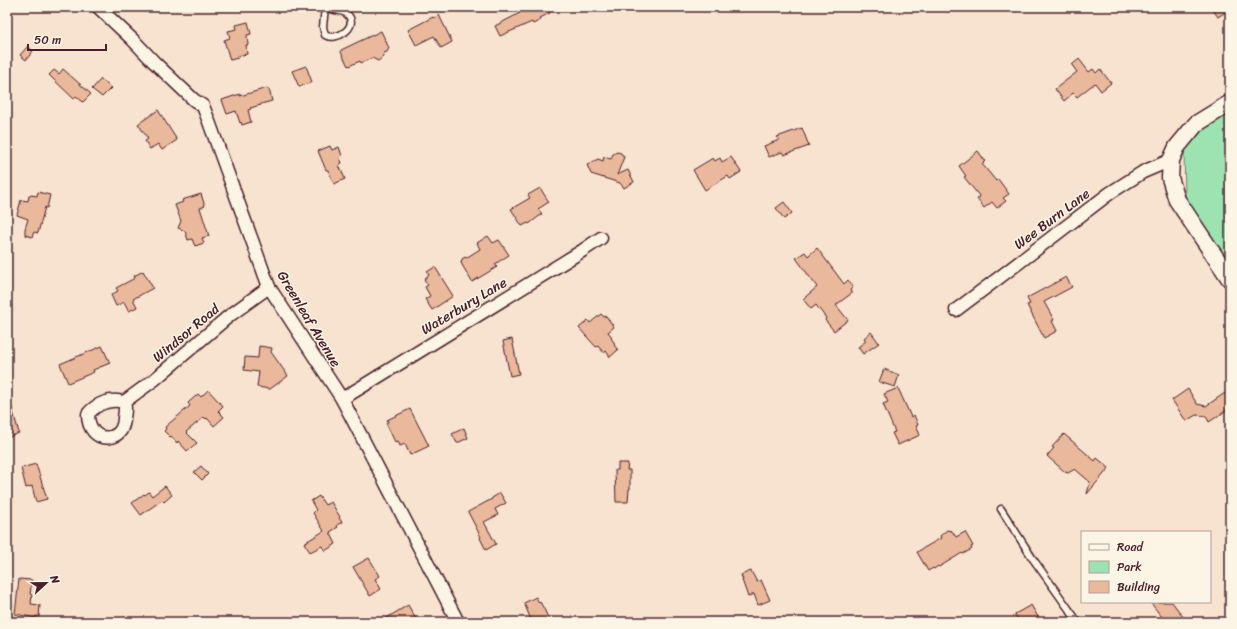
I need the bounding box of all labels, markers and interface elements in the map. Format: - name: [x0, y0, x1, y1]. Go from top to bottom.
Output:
- scale bar: [28, 26, 106, 52]
- text: 50 m: [34, 29, 61, 51]
- street label: Wee Burn Lane: [1008, 182, 1096, 256]
- street label: Greenleaf Avenue: [270, 266, 348, 372]
- street label: Waterbury Lane: [416, 270, 512, 342]
- street label: Windsor Road: [147, 296, 227, 369]
- legend: [1081, 531, 1211, 603]
- text: Road: [1117, 536, 1144, 558]
- text: Park: [1117, 556, 1142, 578]
- north arrow: [26, 563, 66, 603]
- text: N: [44, 571, 65, 587]
- text: Building: [1117, 576, 1160, 598]

